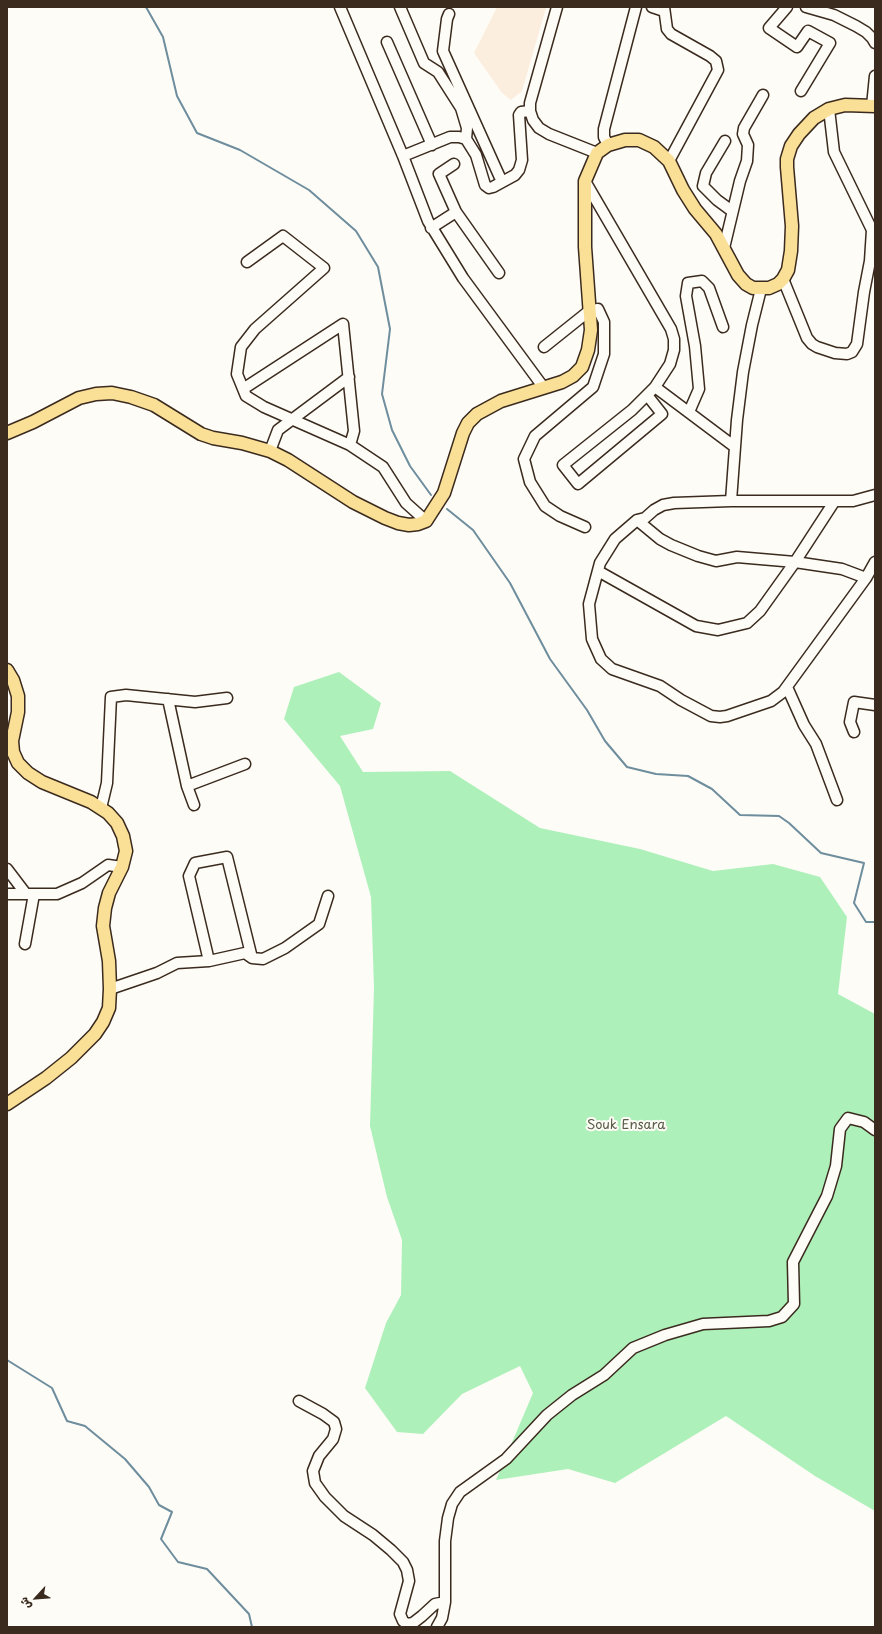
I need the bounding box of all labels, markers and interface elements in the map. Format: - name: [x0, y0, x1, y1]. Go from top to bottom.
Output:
- park label: Souk Ensara: [587, 1117, 665, 1133]
- north arrow: [16, 1578, 56, 1618]
- text: ش: [14, 1594, 35, 1613]

